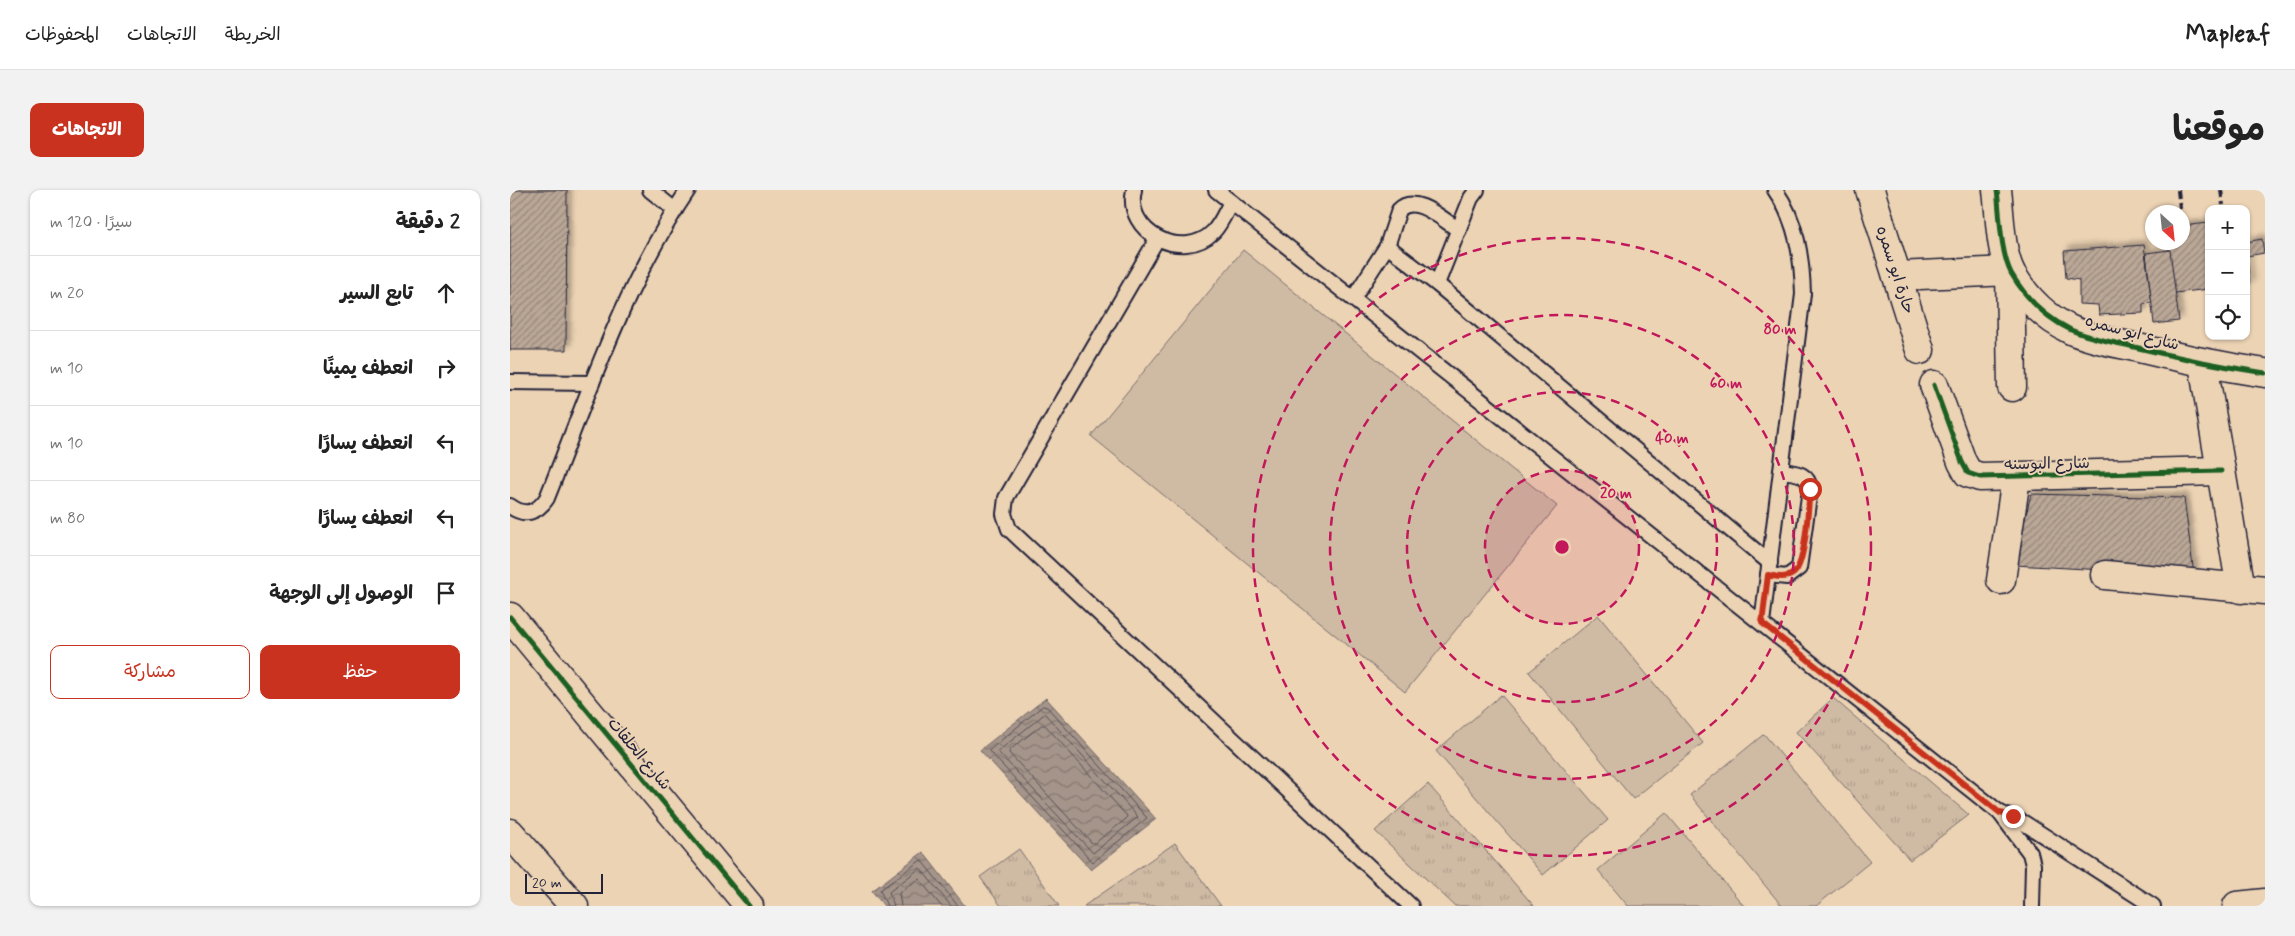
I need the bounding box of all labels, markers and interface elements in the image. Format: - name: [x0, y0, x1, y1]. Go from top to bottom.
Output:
- text: Mapleaf: [2185, 19, 2270, 50]
- text: المحفوظات: [25, 23, 99, 47]
- text: الاتجاهات: [127, 23, 197, 47]
- text: الخريطة: [225, 23, 281, 47]
- button: الاتجاهات: [30, 103, 144, 157]
- text: موقعنا: [2172, 107, 2265, 153]
- north arrow: [2145, 205, 2190, 250]
- map controls: [2205, 205, 2250, 340]
- button: +: [2205, 205, 2250, 250]
- text: 2 دقيقة: [396, 208, 460, 236]
- text: سيرًا · 120 m: [50, 212, 132, 233]
- street label: حارة ابو سمره: [1871, 223, 1919, 317]
- button: −: [2205, 250, 2250, 295]
- icon: ahead: [432, 279, 460, 307]
- text: تابع السير: [340, 281, 413, 306]
- text: 20 m: [50, 283, 84, 304]
- button: locate: [2205, 295, 2250, 340]
- street label: شارع ابو سمره: [2083, 310, 2181, 356]
- text: 80 m: [1763, 320, 1797, 340]
- icon: right: [432, 354, 460, 382]
- text: انعطف يمينًا: [323, 356, 413, 381]
- text: 10 m: [50, 358, 83, 379]
- text: 60 m: [1710, 374, 1742, 394]
- icon: left: [432, 429, 460, 457]
- text: 40 m: [1655, 429, 1689, 449]
- text: انعطف يسارًا: [318, 431, 413, 456]
- text: 10 m: [50, 433, 83, 454]
- street label: شارع البوسنه: [2004, 453, 2090, 475]
- route start: [1799, 478, 1822, 501]
- text: 20 m: [1600, 484, 1632, 504]
- icon: left: [432, 504, 460, 532]
- text: انعطف يسارًا: [318, 506, 413, 531]
- text: 80 m: [50, 508, 85, 529]
- centre of rings: [1553, 538, 1571, 556]
- icon: arrive: [432, 579, 460, 607]
- text: الوصول إلى الوجهة: [269, 581, 413, 606]
- button: مشاركة: [50, 645, 250, 699]
- button: حفظ: [260, 645, 460, 699]
- street label: شارع الحلقات: [603, 713, 675, 795]
- route end: [2002, 805, 2025, 828]
- scale bar: [525, 871, 602, 894]
- text: 20 m: [532, 874, 562, 892]

